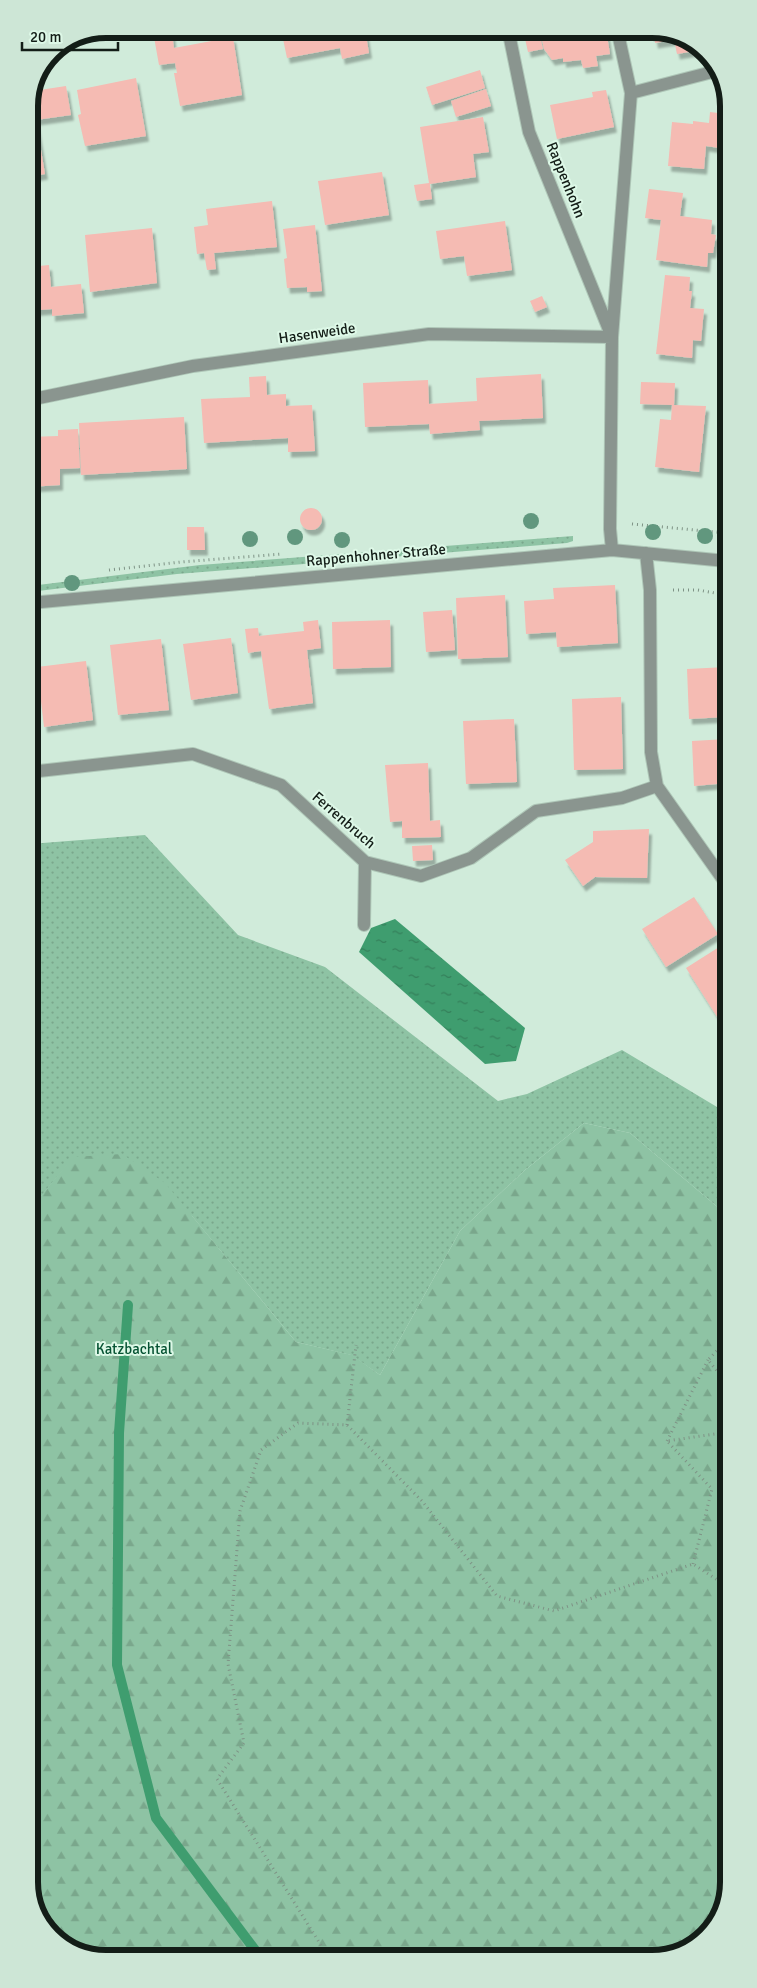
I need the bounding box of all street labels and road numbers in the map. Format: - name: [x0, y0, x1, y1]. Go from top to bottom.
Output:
- street label: Rappenhohn: [543, 139, 589, 221]
- street label: Hasenweide: [277, 319, 357, 347]
- street label: Rappenhohner Straße: [305, 540, 447, 570]
- street label: Ferrenbruch: [309, 788, 379, 852]

